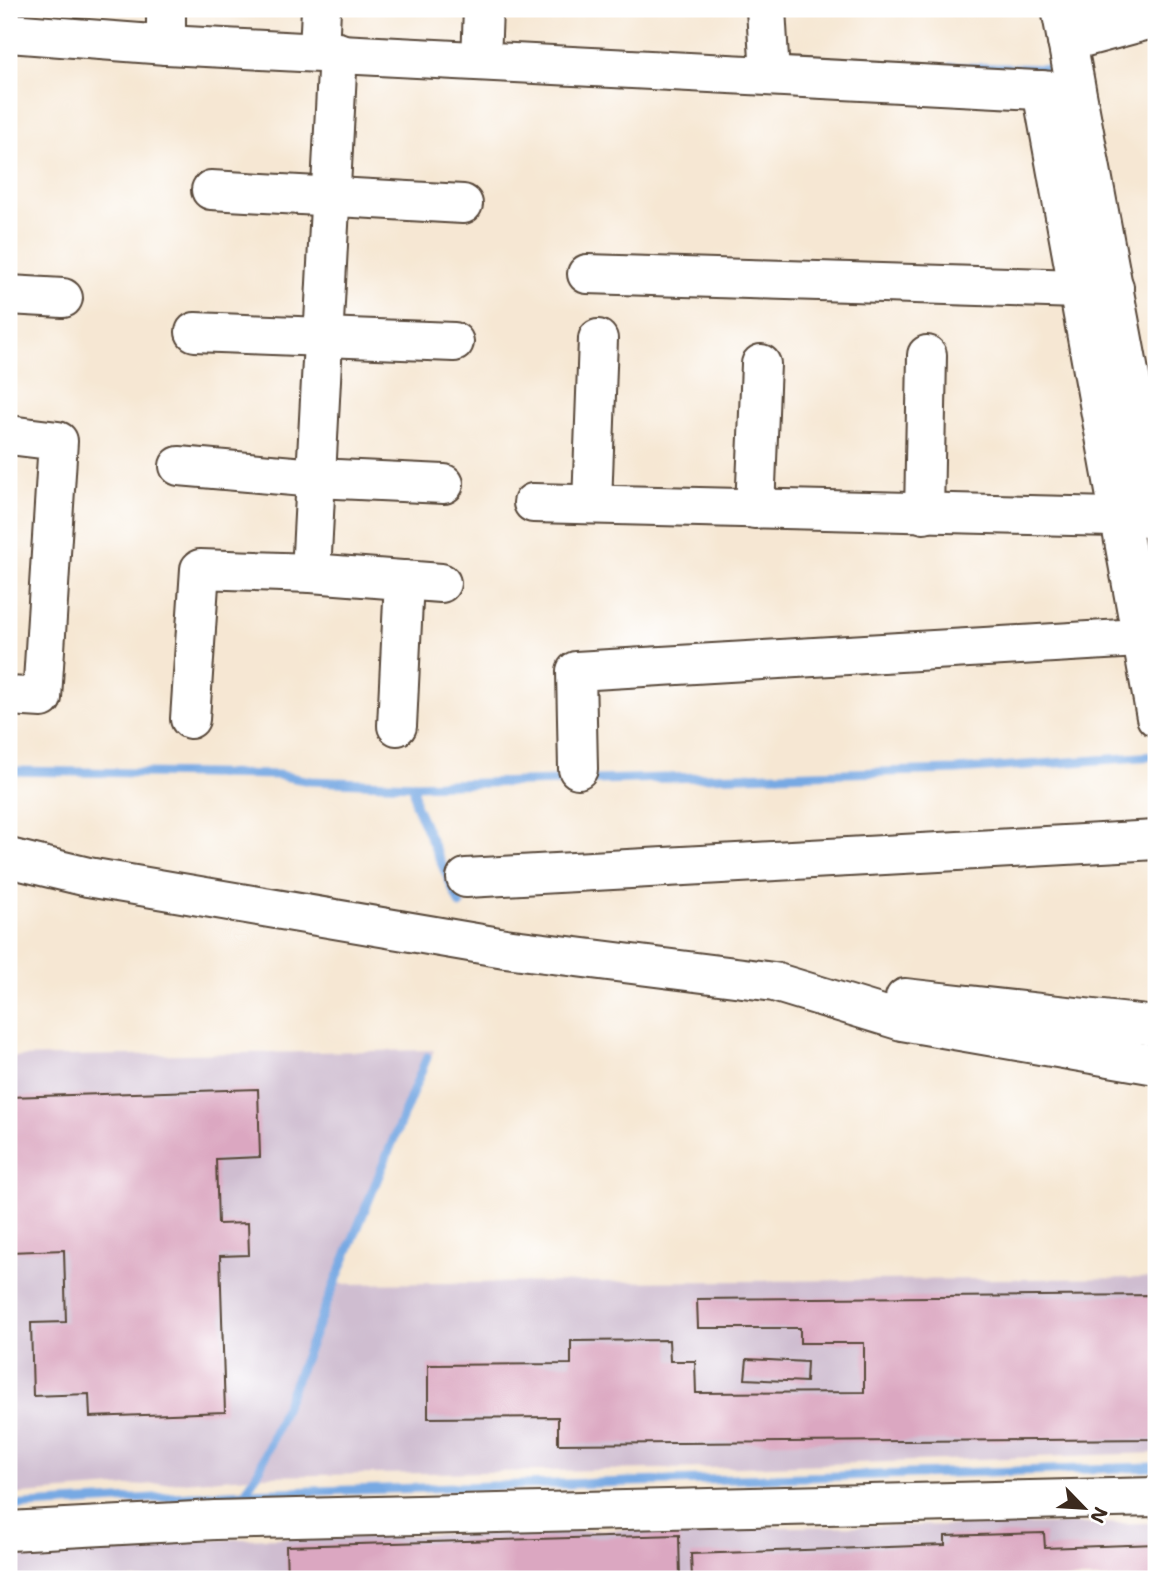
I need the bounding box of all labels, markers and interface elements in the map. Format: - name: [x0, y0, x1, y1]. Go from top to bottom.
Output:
- north arrow: [1050, 1472, 1120, 1542]
- text: N: [1084, 1503, 1113, 1527]

